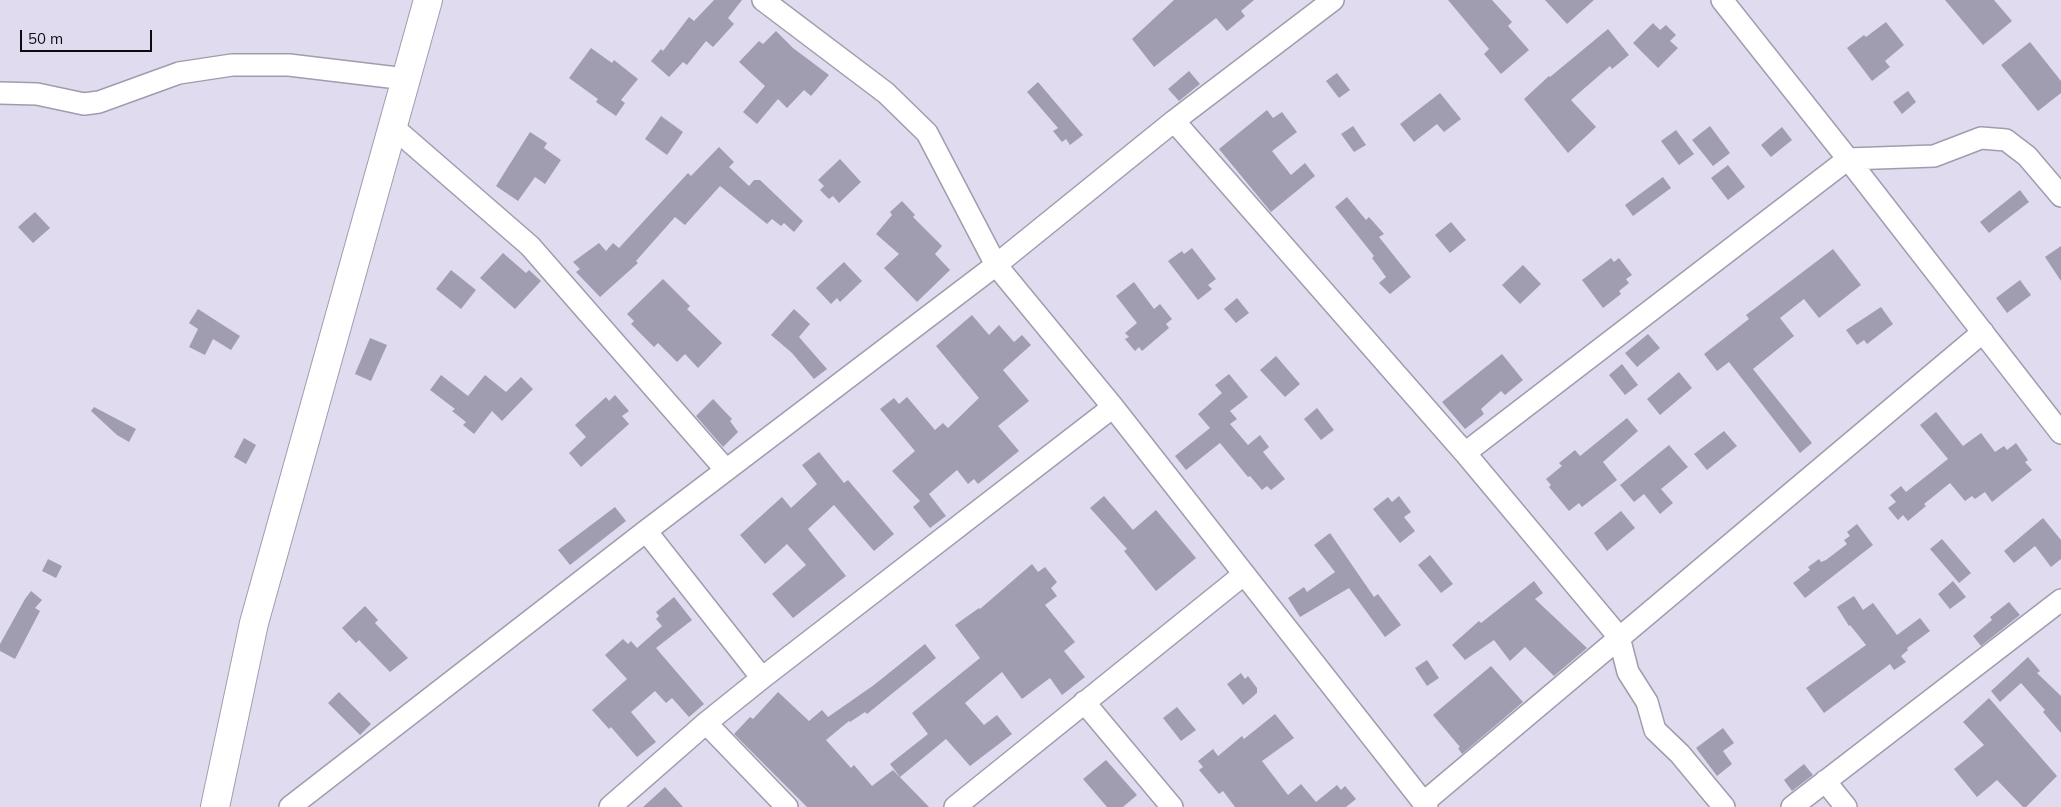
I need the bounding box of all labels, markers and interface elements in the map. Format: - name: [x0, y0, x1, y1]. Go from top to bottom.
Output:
- scale bar: [22, 20, 155, 52]
- text: 50 m: [28, 29, 63, 48]

